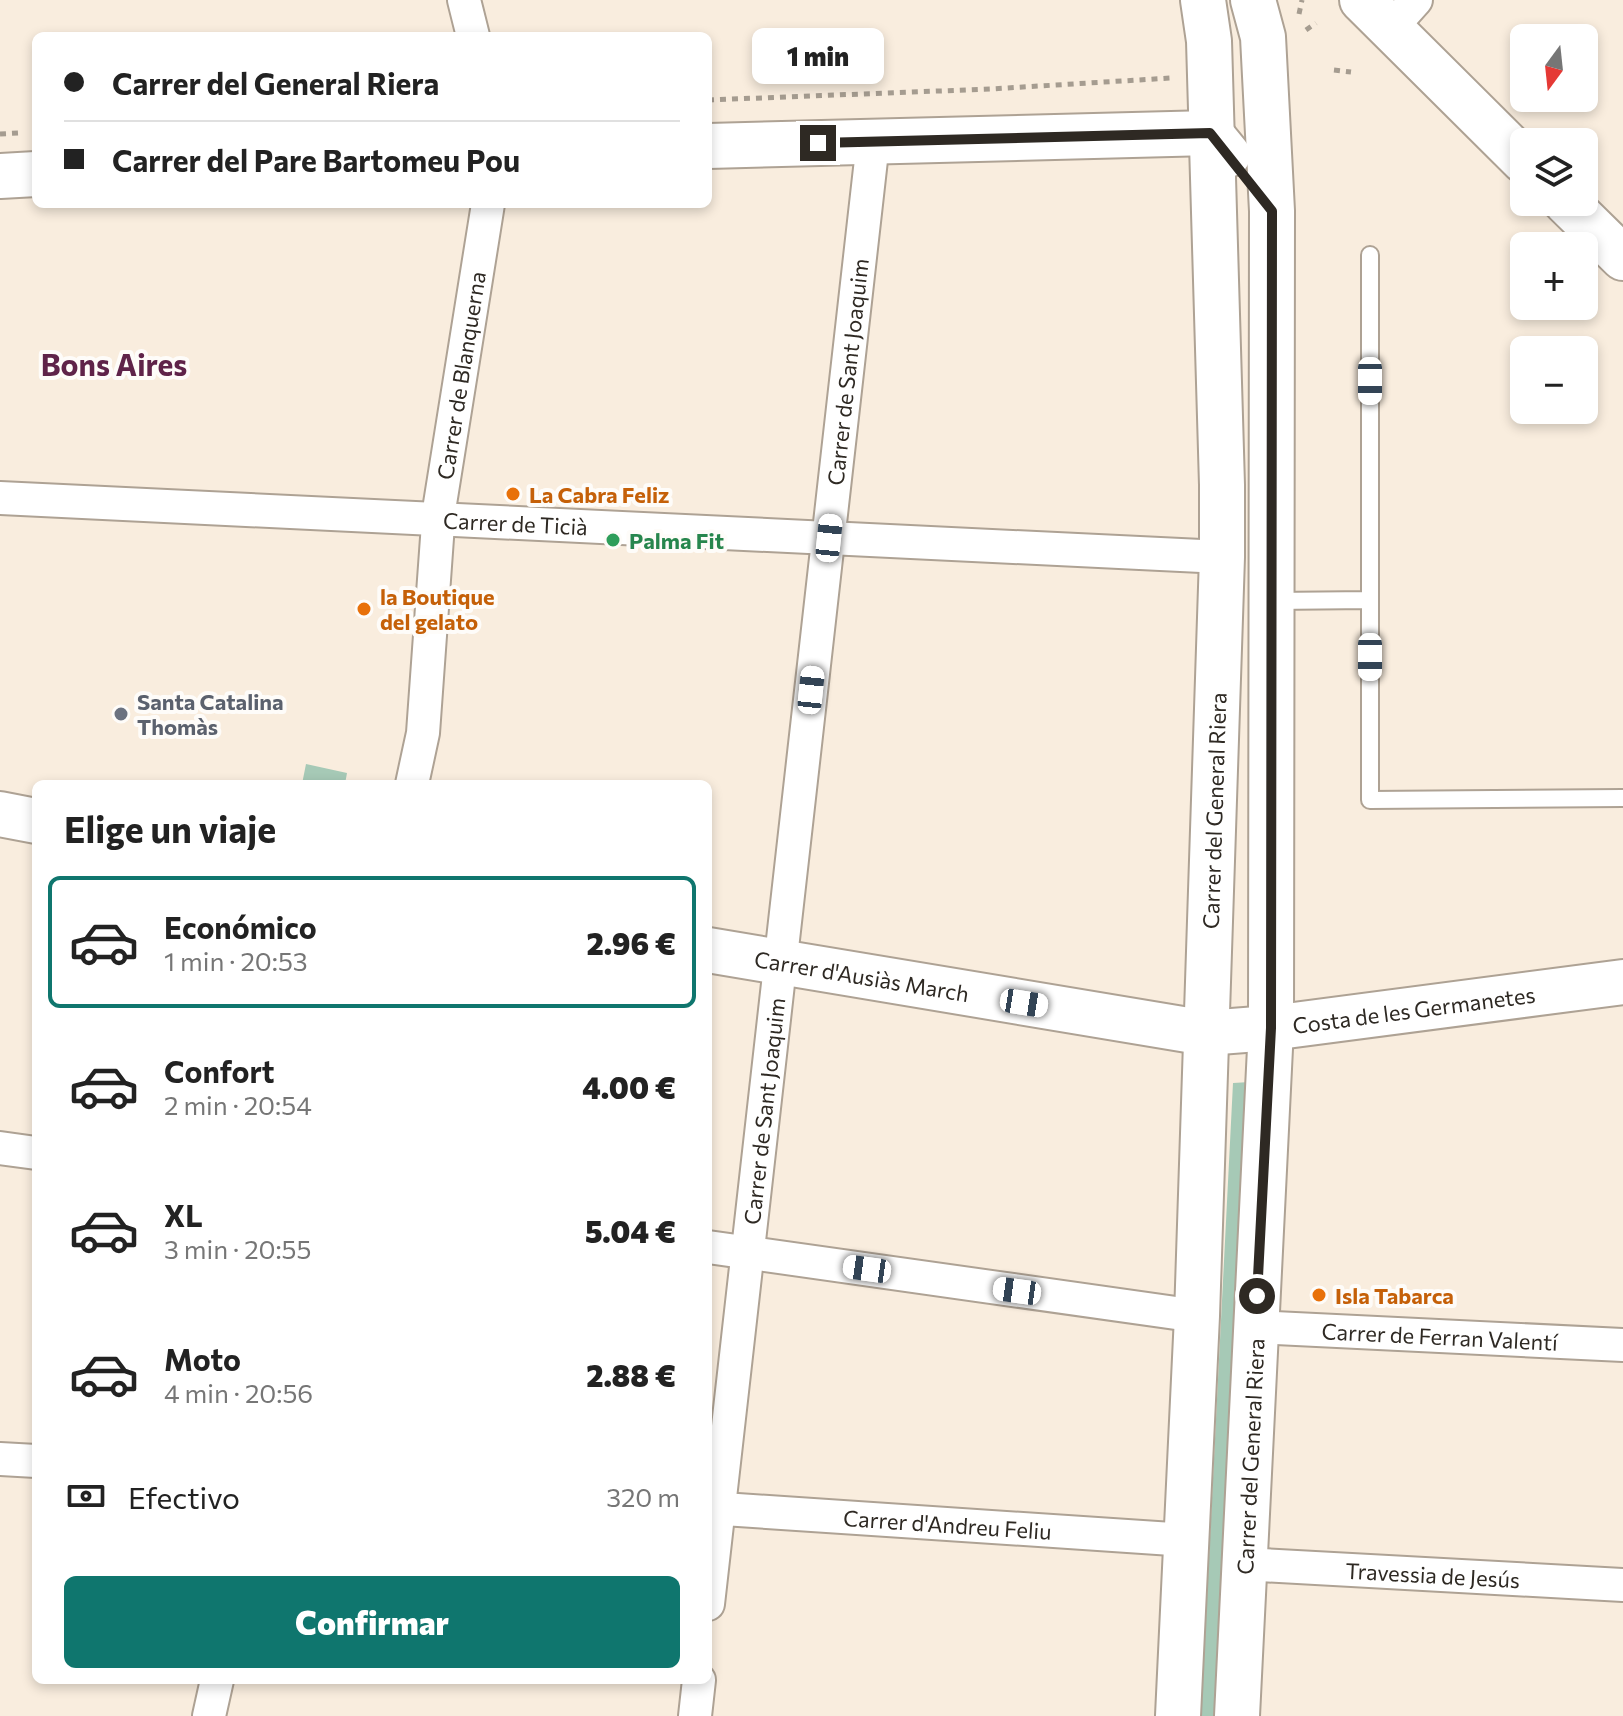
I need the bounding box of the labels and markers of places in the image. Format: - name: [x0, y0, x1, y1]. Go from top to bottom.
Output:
- place label: La Cabra Feliz: [529, 481, 669, 508]
- marker: La Cabra Feliz: [504, 485, 522, 503]
- place label: Palma Fit: [629, 527, 724, 554]
- marker: Palma Fit: [604, 531, 622, 549]
- place label: la Boutique del gelato: [380, 583, 495, 635]
- marker: la Boutique del gelato: [355, 600, 373, 618]
- place label: Santa Catalina Thomàs: [137, 688, 284, 740]
- marker: Santa Catalina Thomàs: [112, 705, 130, 723]
- place label: Isla Tabarca: [1335, 1282, 1454, 1309]
- marker: Isla Tabarca: [1310, 1286, 1328, 1304]

